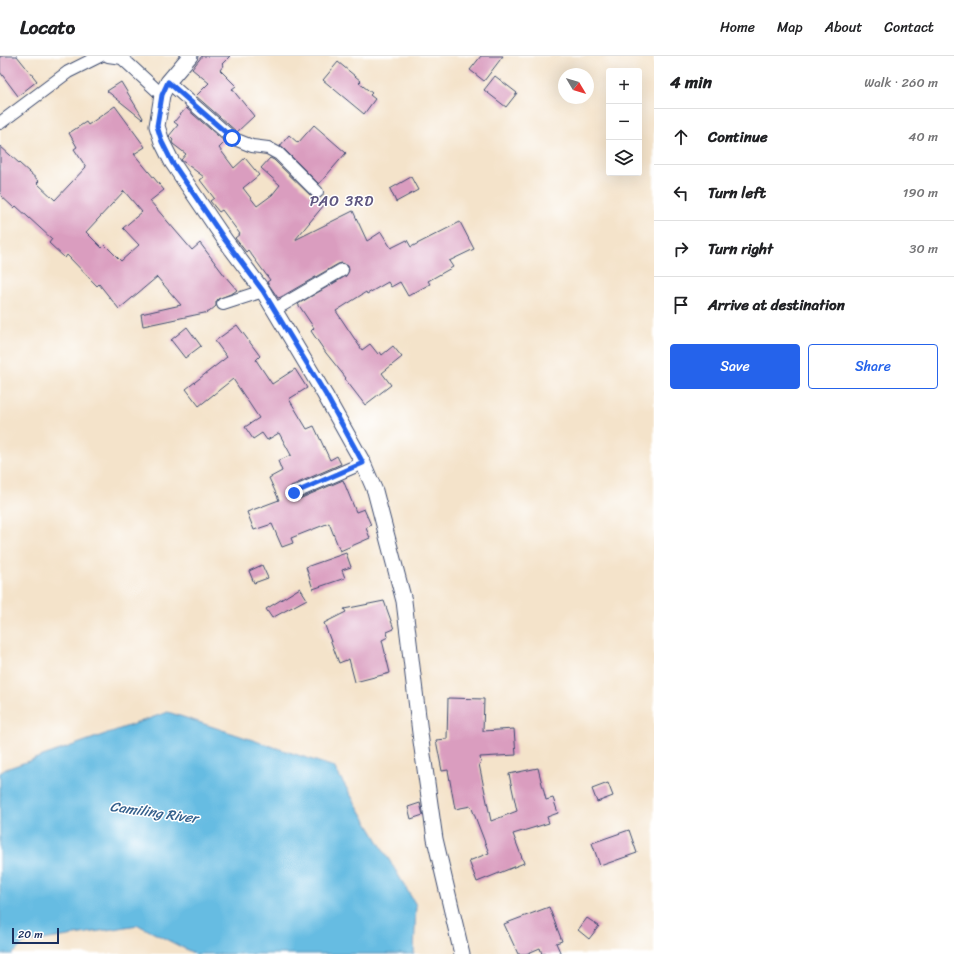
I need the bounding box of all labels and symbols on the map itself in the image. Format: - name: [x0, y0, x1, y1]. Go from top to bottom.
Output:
- north arrow: [558, 68, 594, 104]
- route start: [223, 129, 241, 147]
- district label: PAO 3RD: [310, 188, 374, 214]
- route end: [285, 484, 303, 502]
- water label: Camiling River: [108, 794, 202, 831]
- scale bar: [12, 926, 59, 945]

